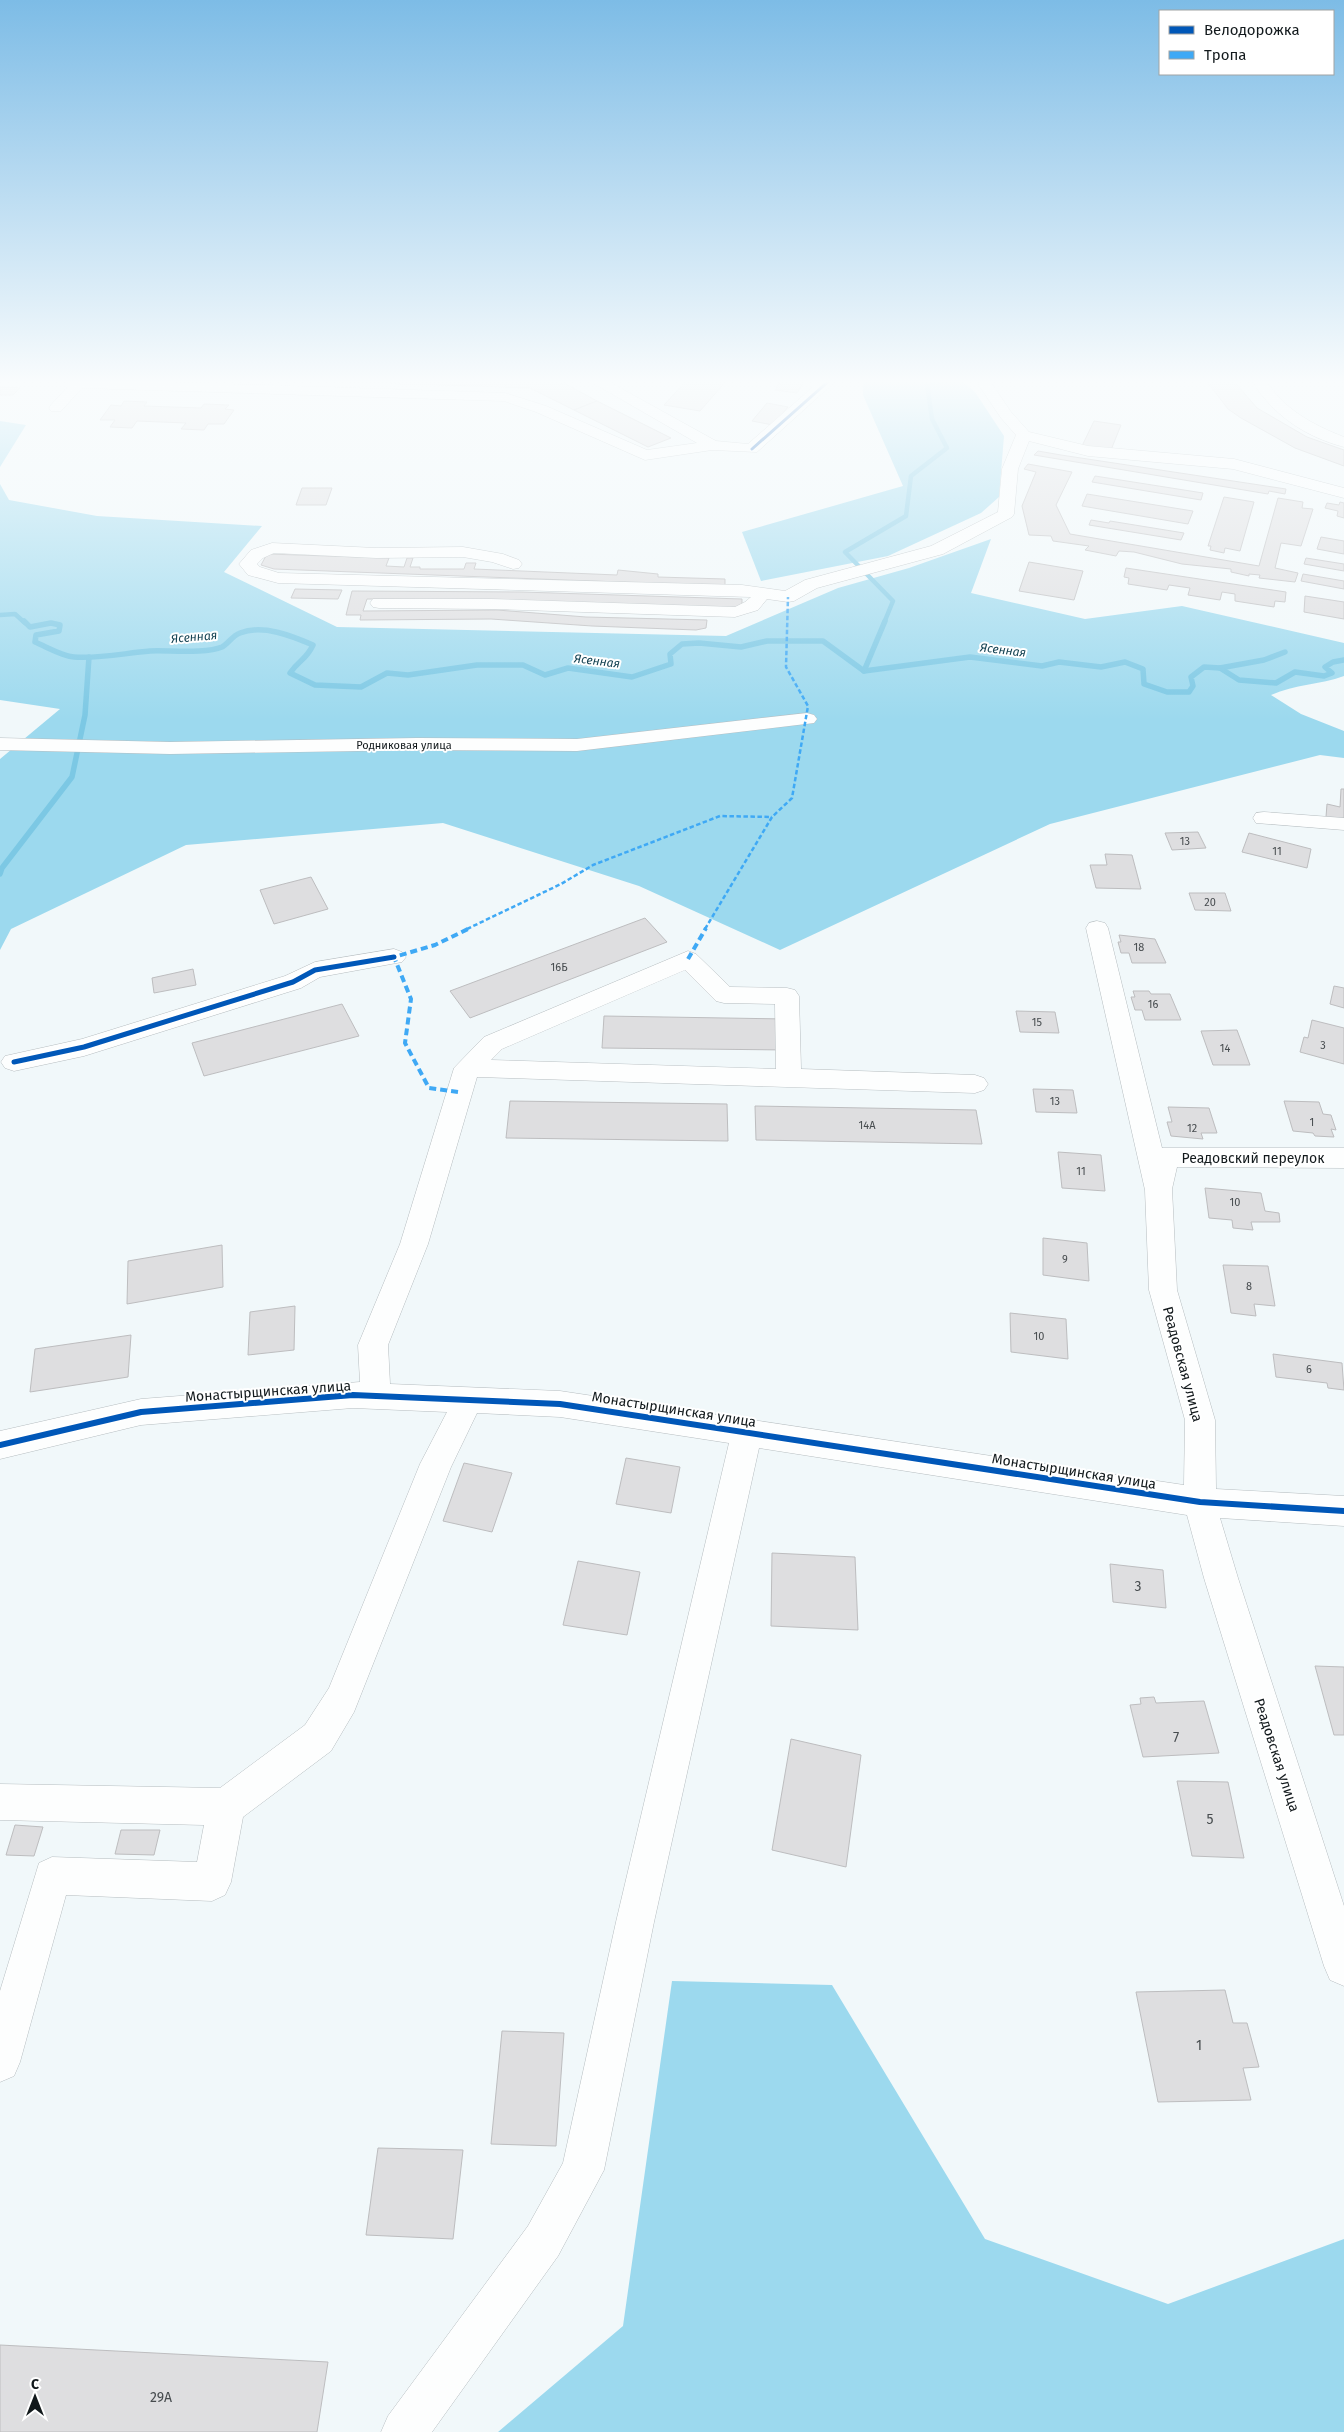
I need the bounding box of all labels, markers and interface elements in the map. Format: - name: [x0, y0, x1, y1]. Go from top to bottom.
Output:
- legend: [1159, 10, 1334, 75]
- text: Велодорожка: [1204, 21, 1300, 39]
- text: Тропа: [1204, 46, 1246, 64]
- water label: Ясенная: [169, 628, 218, 646]
- water label: Ясенная: [978, 640, 1027, 660]
- water label: Ясенная: [572, 651, 621, 671]
- street label: Родниковая улица: [356, 739, 452, 752]
- house number: 13: [1180, 835, 1190, 848]
- house number: 11: [1272, 845, 1282, 858]
- house number: 20: [1204, 896, 1216, 909]
- house number: 18: [1134, 941, 1144, 954]
- house number: 16Б: [551, 961, 568, 974]
- house number: 16: [1148, 998, 1158, 1011]
- house number: 15: [1032, 1016, 1043, 1029]
- house number: 3: [1320, 1039, 1326, 1052]
- house number: 14: [1220, 1042, 1230, 1055]
- house number: 13: [1050, 1095, 1060, 1108]
- house number: 1: [1310, 1116, 1314, 1129]
- house number: 14А: [859, 1119, 876, 1132]
- house number: 12: [1187, 1122, 1197, 1135]
- street label: Реадовский переулок: [1181, 1150, 1325, 1167]
- house number: 11: [1076, 1165, 1086, 1178]
- house number: 10: [1230, 1196, 1240, 1209]
- house number: 9: [1062, 1253, 1068, 1266]
- house number: 8: [1246, 1280, 1252, 1293]
- street label: Реадовская улица: [1159, 1305, 1206, 1424]
- house number: 10: [1034, 1330, 1044, 1343]
- house number: 6: [1306, 1363, 1312, 1376]
- street label: Монастырщинская улица: [185, 1377, 352, 1406]
- street label: Монастырщинская улица: [590, 1388, 757, 1431]
- street label: Монастырщинская улица: [990, 1450, 1157, 1493]
- house number: 3: [1135, 1578, 1142, 1595]
- street label: Реадовская улица: [1250, 1696, 1303, 1814]
- house number: 7: [1173, 1729, 1179, 1746]
- house number: 5: [1206, 1811, 1214, 1828]
- house number: 1: [1196, 2037, 1202, 2054]
- north arrow: [10, 2372, 60, 2422]
- text: С: [31, 2376, 39, 2393]
- house number: 29А: [150, 2389, 172, 2406]

